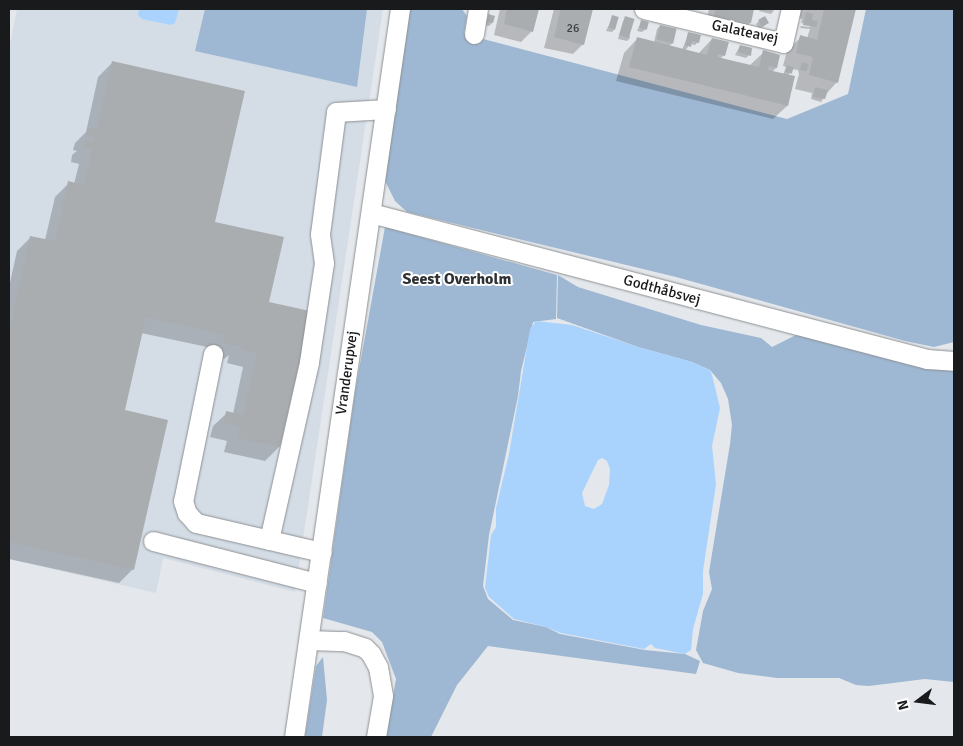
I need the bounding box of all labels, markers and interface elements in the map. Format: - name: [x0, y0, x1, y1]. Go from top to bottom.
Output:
- street label: Galateavej: [710, 16, 780, 48]
- house number: 26: [567, 22, 579, 36]
- district label: Seest Overholm: [403, 269, 511, 289]
- street label: Godthåbsvej: [621, 271, 703, 309]
- street label: Vranderupvej: [332, 330, 362, 416]
- north arrow: [893, 676, 943, 726]
- text: N: [894, 698, 913, 712]

